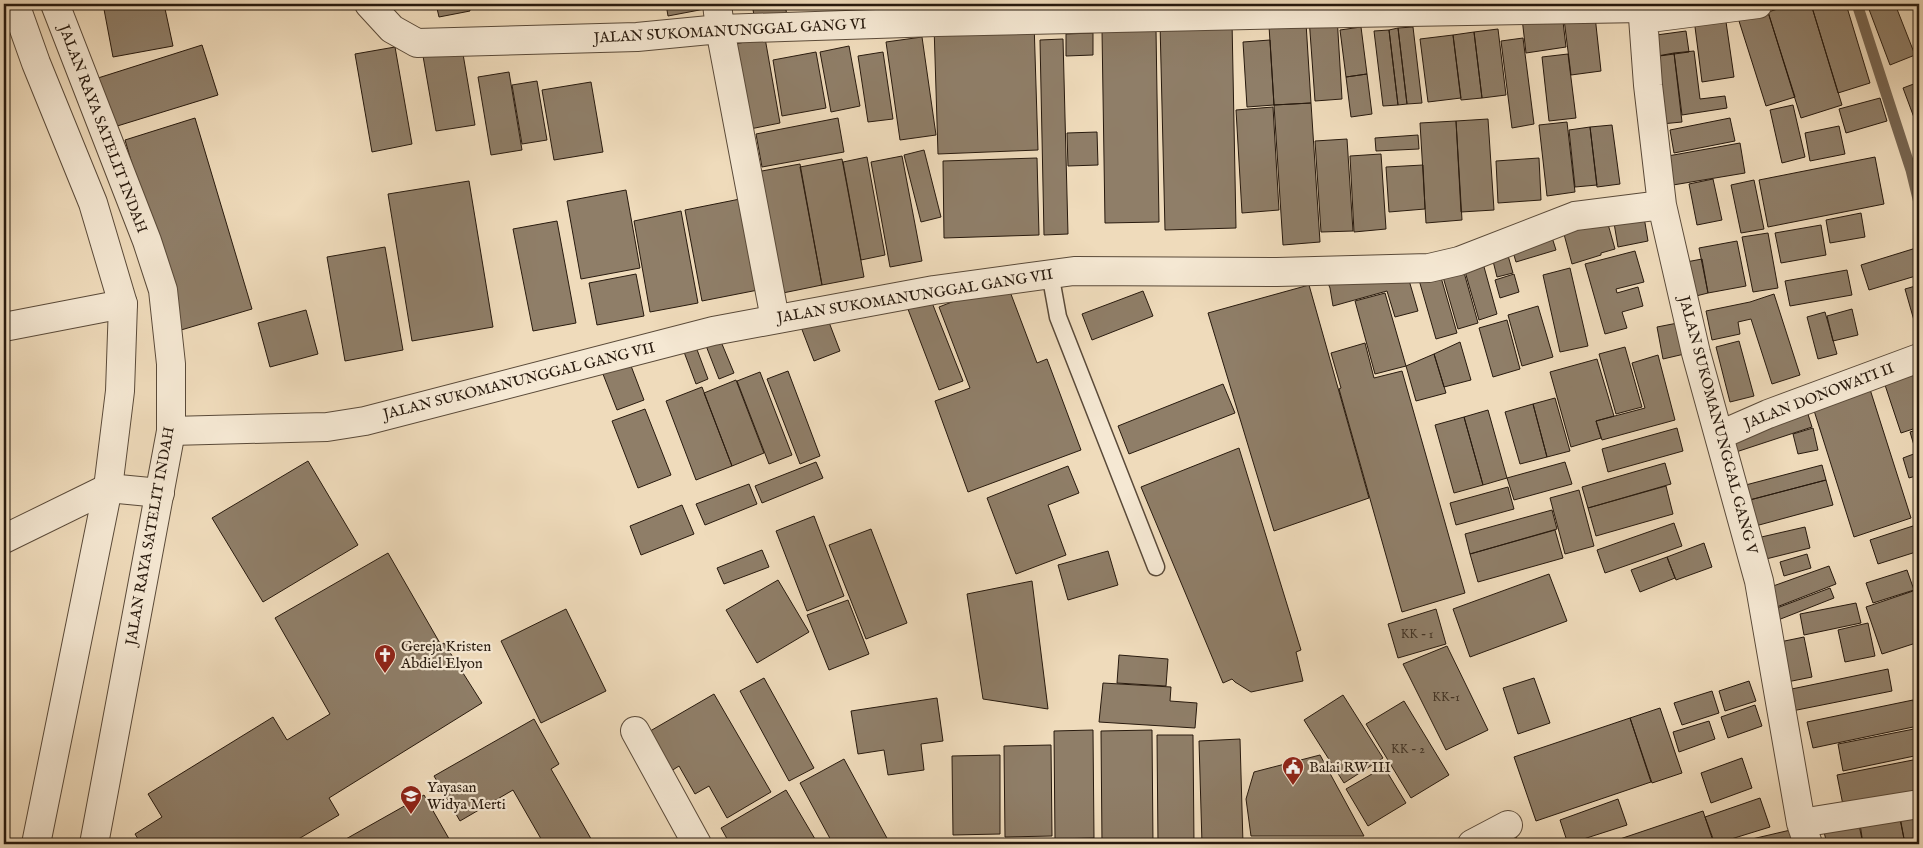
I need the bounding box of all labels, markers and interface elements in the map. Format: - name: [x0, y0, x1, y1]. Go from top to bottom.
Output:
- street label: JALAN SUKOMANUNGGAL GANG VI: [591, 14, 867, 48]
- street label: JALAN RAYA SATELIT INDAH: [54, 20, 152, 236]
- street label: JALAN SUKOMANUNGGAL GANG VII: [774, 265, 1055, 328]
- street label: JALAN SUKOMANUNGGAL GANG V: [1674, 292, 1762, 557]
- street label: JALAN SUKOMANUNGGAL GANG VII: [379, 338, 657, 425]
- street label: JALAN DONOWATI II: [1739, 358, 1897, 434]
- street label: JALAN RAYA SATELIT INDAH: [121, 425, 179, 649]
- house number: KK - 1: [1401, 627, 1433, 642]
- place label: Gereja Kristen Abdiel Elyon: [400, 637, 491, 673]
- church icon: Gereja Kristen Abdiel Elyon: [373, 643, 397, 674]
- house number: KK-1: [1432, 690, 1460, 705]
- house number: KK - 2: [1391, 742, 1425, 757]
- public building icon: Balai RW III: [1281, 755, 1305, 786]
- place label: Balai RW III: [1309, 758, 1392, 777]
- place label: Yayasan Widya Merti: [427, 778, 506, 814]
- school or university icon: Yayasan Widya Merti: [399, 784, 423, 815]

